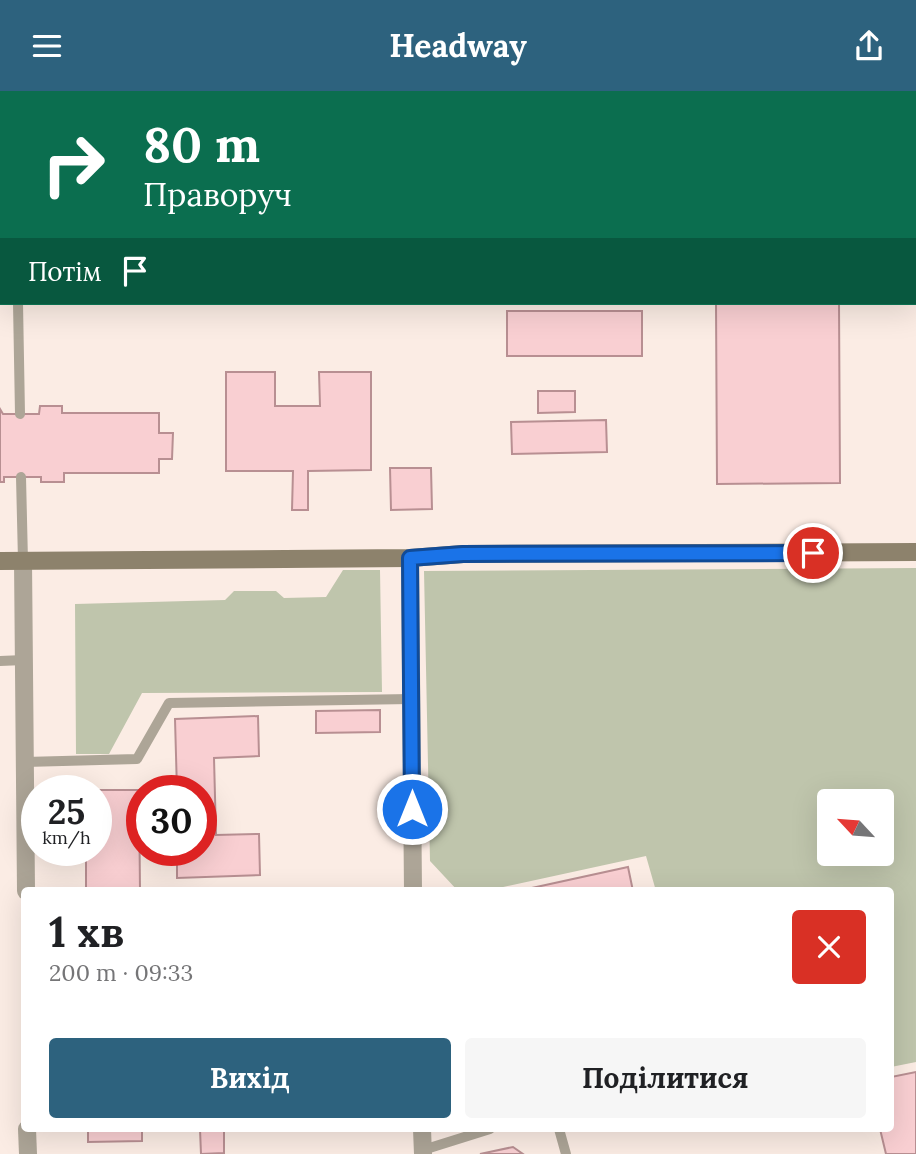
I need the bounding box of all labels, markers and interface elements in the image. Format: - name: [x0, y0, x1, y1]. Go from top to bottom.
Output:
- text: Headway: [389, 25, 527, 66]
- icon: menu: [28, 27, 66, 65]
- icon: share: [850, 27, 888, 65]
- text: 80 m: [143, 113, 260, 175]
- icon: right: [28, 119, 119, 210]
- text: Праворуч: [143, 174, 292, 215]
- icon: arrive: [116, 252, 154, 290]
- text: Потім: [28, 255, 102, 288]
- pin: [783, 523, 843, 583]
- icon: arrive: [794, 534, 832, 572]
- position arrow: [375, 772, 449, 846]
- speed limit sign: 30: [126, 775, 217, 866]
- text: 25: [48, 789, 85, 834]
- north arrow: [817, 789, 894, 866]
- map controls: [817, 789, 894, 866]
- text: km/h: [42, 826, 91, 849]
- text: 1 хв: [49, 905, 124, 959]
- button: close: [792, 910, 866, 984]
- text: 200 m · 09:33: [49, 958, 193, 987]
- button: Вихід: [49, 1038, 451, 1118]
- button: Поділитися: [465, 1038, 866, 1118]

